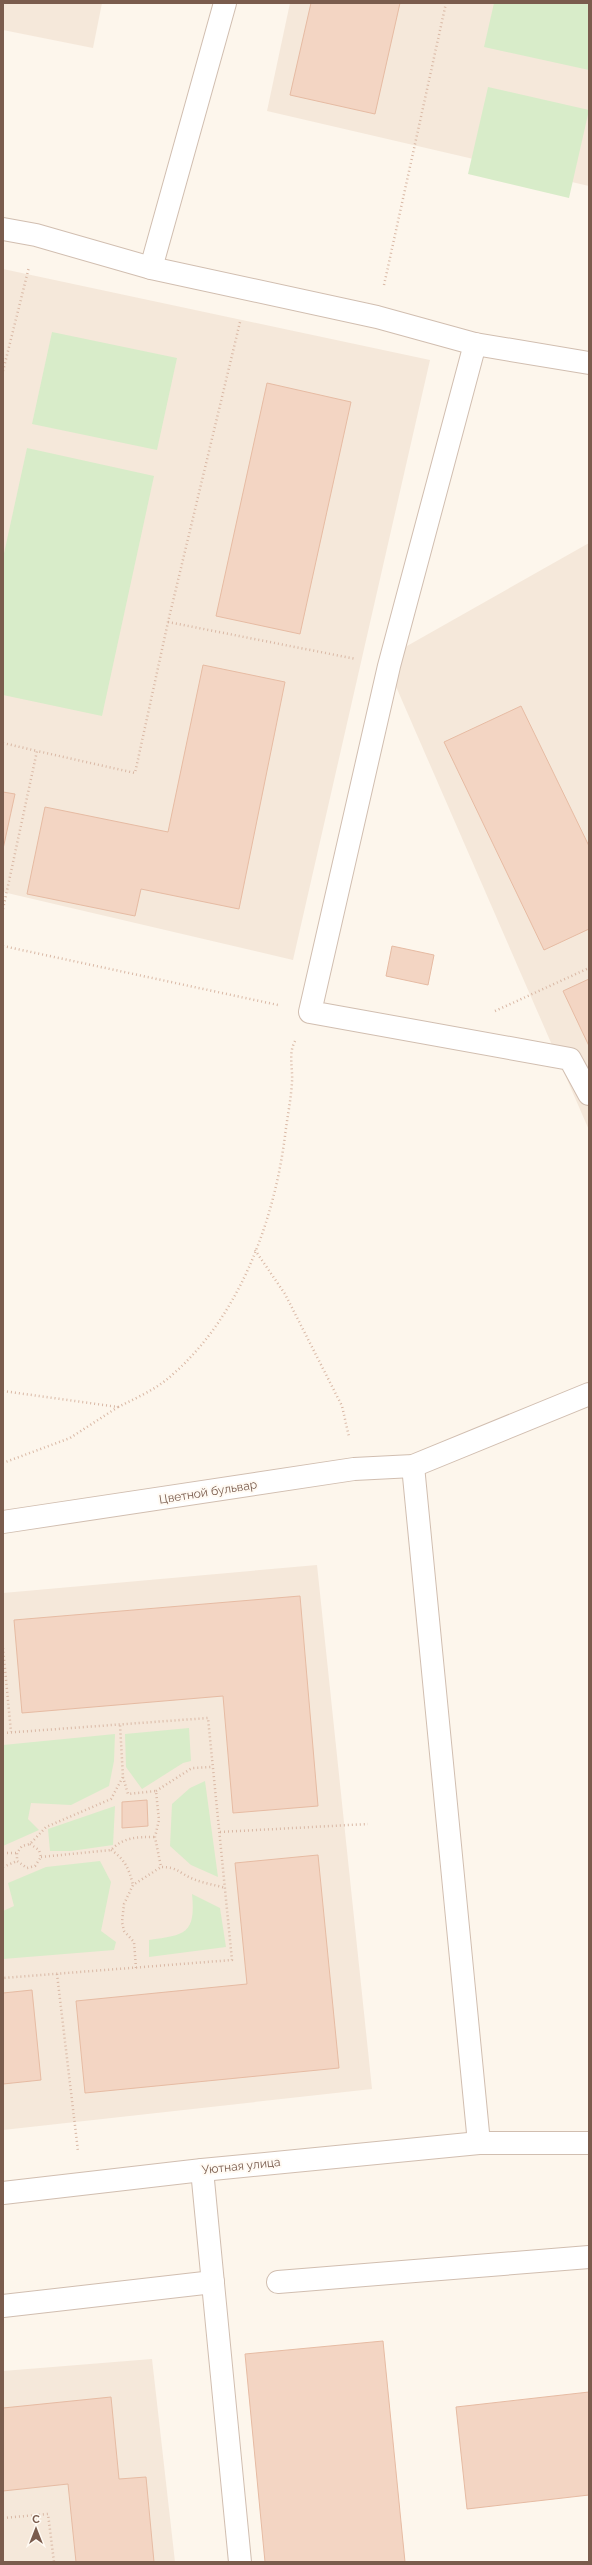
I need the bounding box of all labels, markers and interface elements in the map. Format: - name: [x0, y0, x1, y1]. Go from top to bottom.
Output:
- street label: Цветной бульвар: [158, 1477, 258, 1507]
- street label: Уютная улица: [201, 2155, 281, 2177]
- north arrow: [16, 2509, 56, 2549]
- text: С: [32, 2513, 40, 2526]

